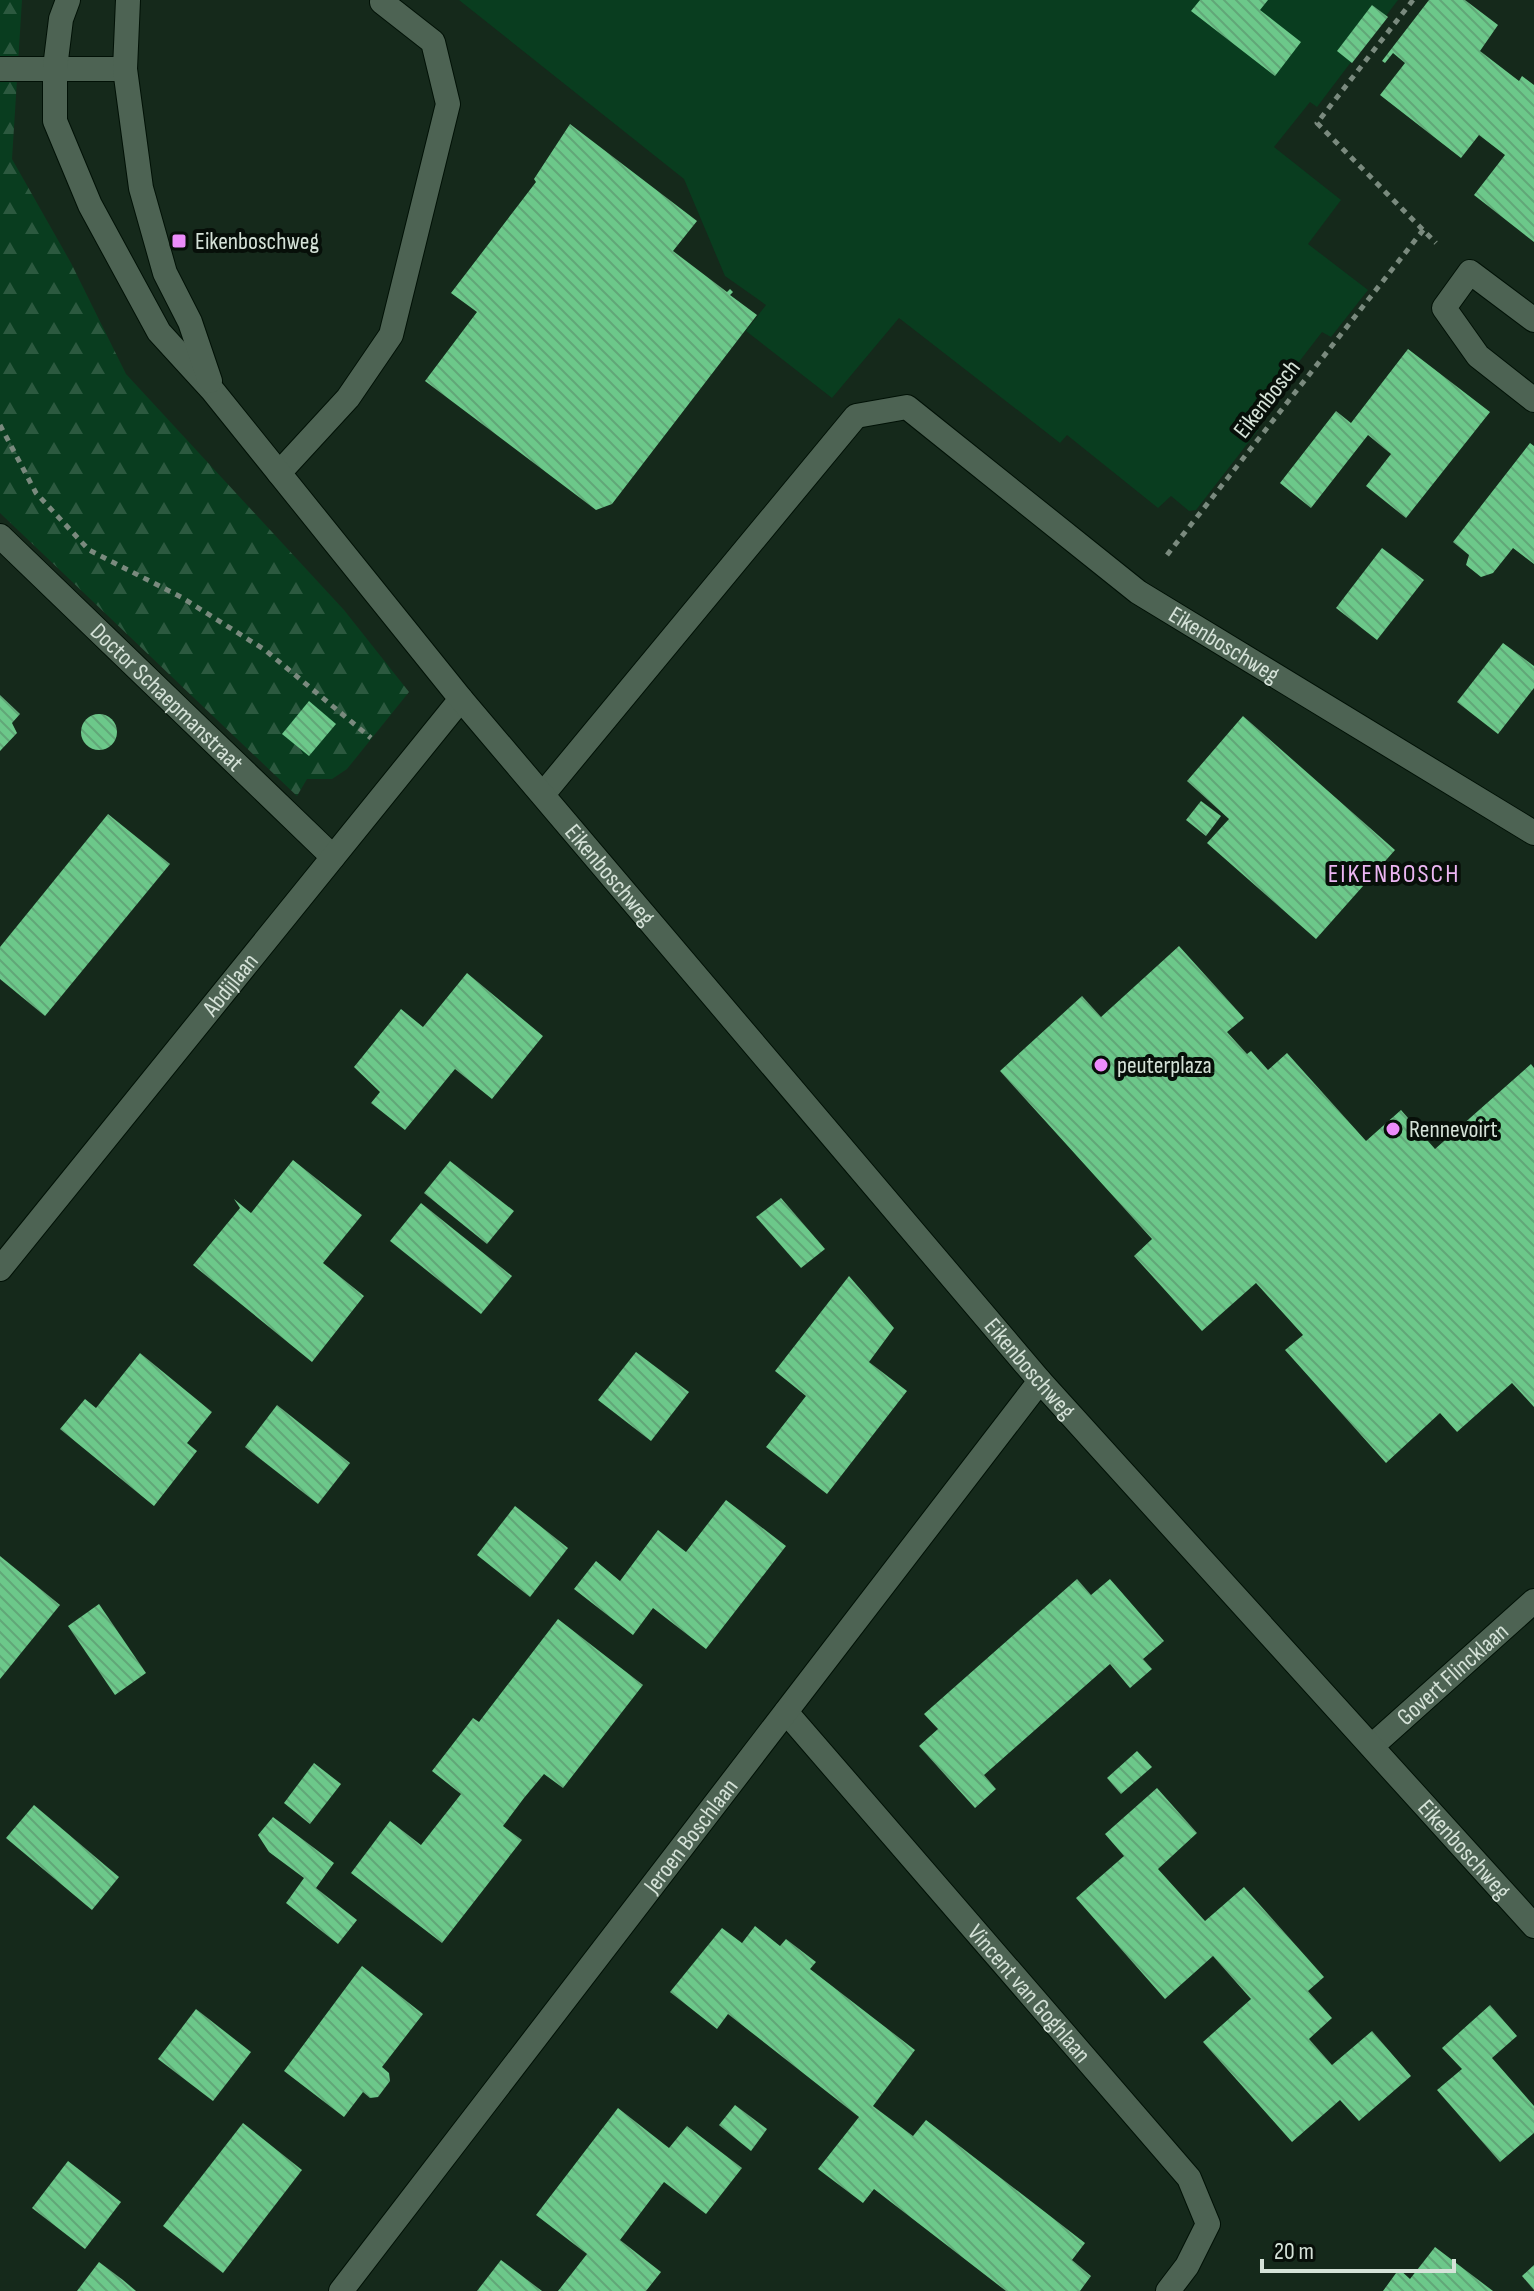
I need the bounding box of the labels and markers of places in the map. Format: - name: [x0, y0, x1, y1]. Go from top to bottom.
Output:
- place label: Eikenboschweg: [195, 227, 319, 256]
- marker: Eikenboschweg: [170, 232, 188, 250]
- place label: peuterplaza: [1117, 1051, 1212, 1080]
- marker: peuterplaza: [1092, 1056, 1110, 1074]
- place label: Rennevoirt: [1409, 1115, 1498, 1144]
- marker: Rennevoirt: [1384, 1120, 1402, 1138]

